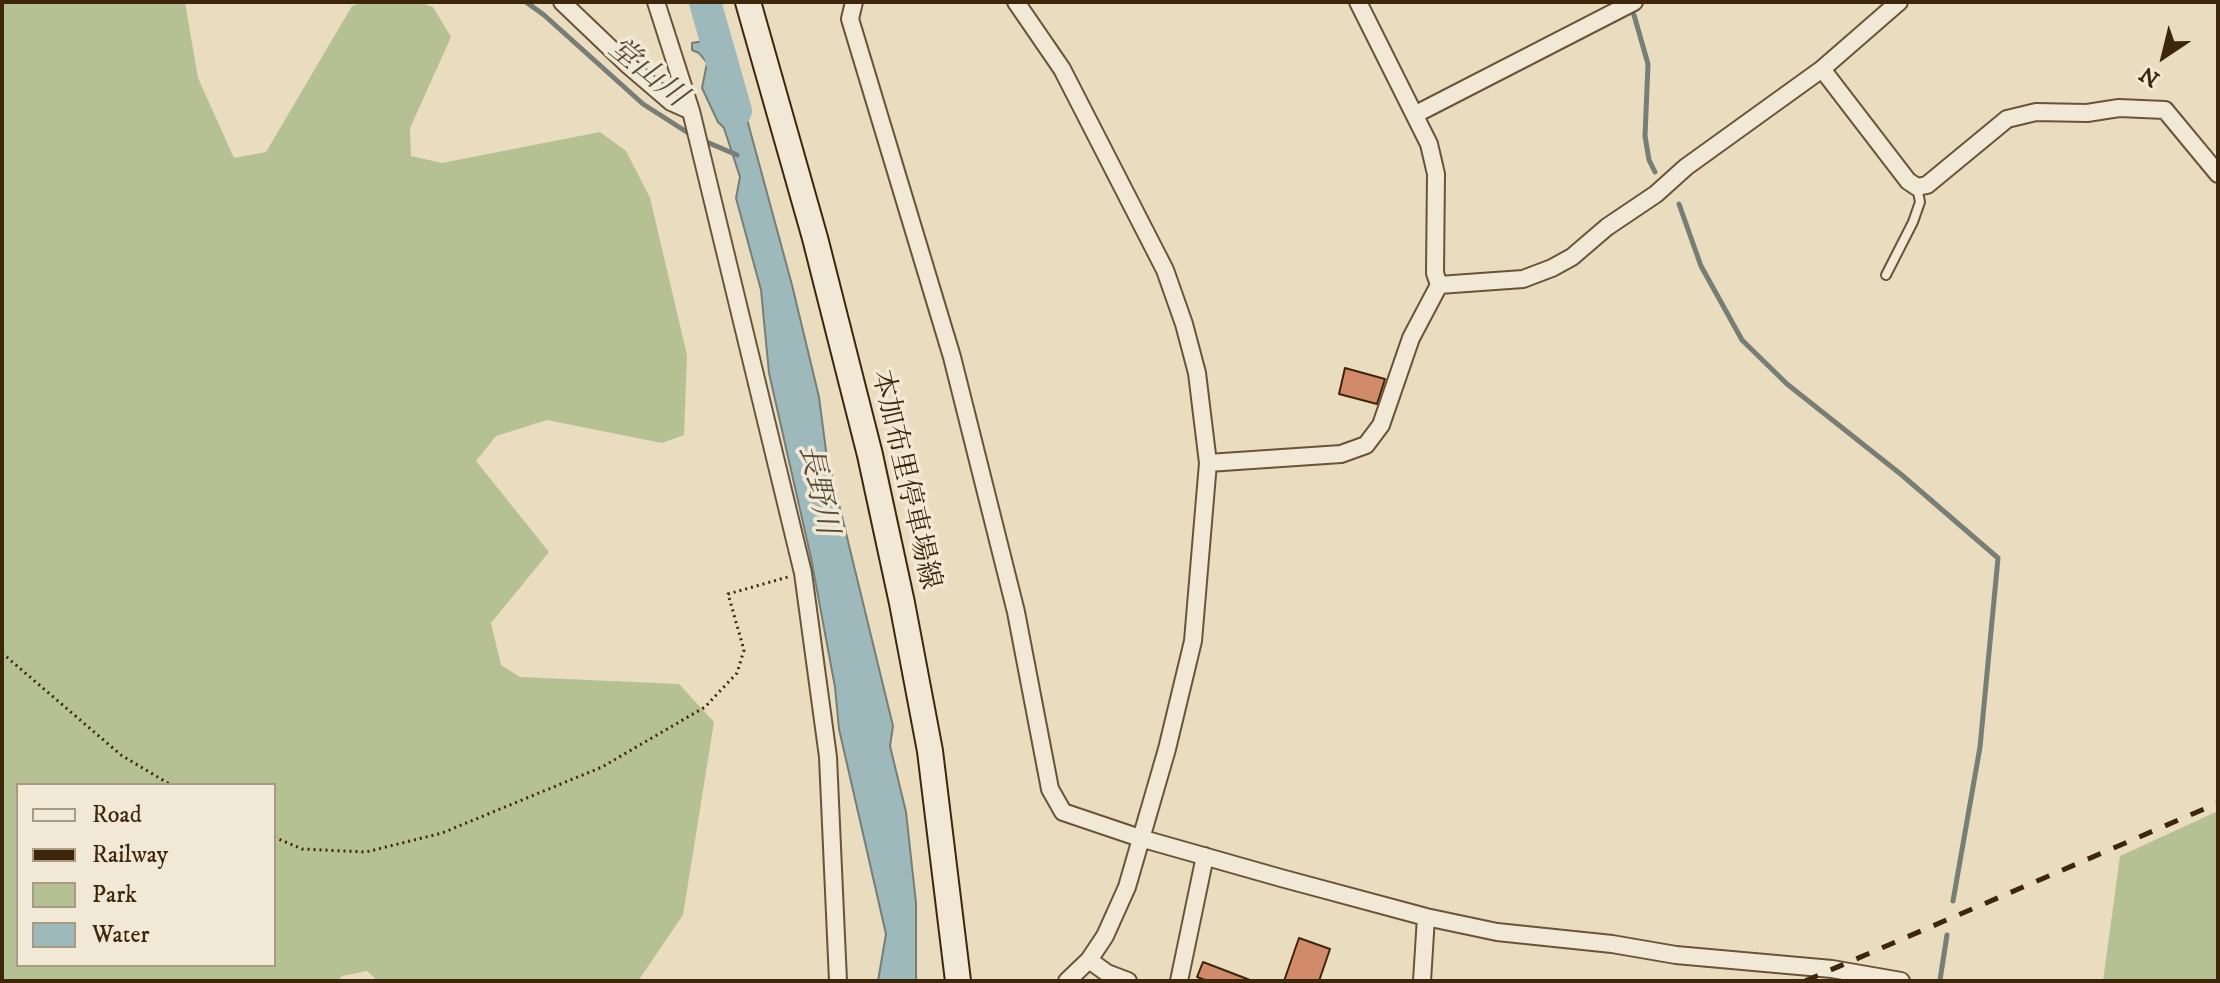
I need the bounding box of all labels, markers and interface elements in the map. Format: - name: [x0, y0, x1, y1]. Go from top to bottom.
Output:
- north arrow: [2124, 16, 2204, 96]
- water label: 堂山川: [600, 32, 692, 116]
- text: N: [2135, 60, 2165, 92]
- street label: 本加布里停車場線: [862, 367, 946, 593]
- water label: 長野川: [789, 442, 843, 538]
- legend: [16, 783, 276, 967]
- text: Road: [92, 800, 142, 830]
- text: Railway: [92, 840, 168, 870]
- text: Park: [92, 880, 137, 910]
- text: Water: [92, 920, 149, 950]

